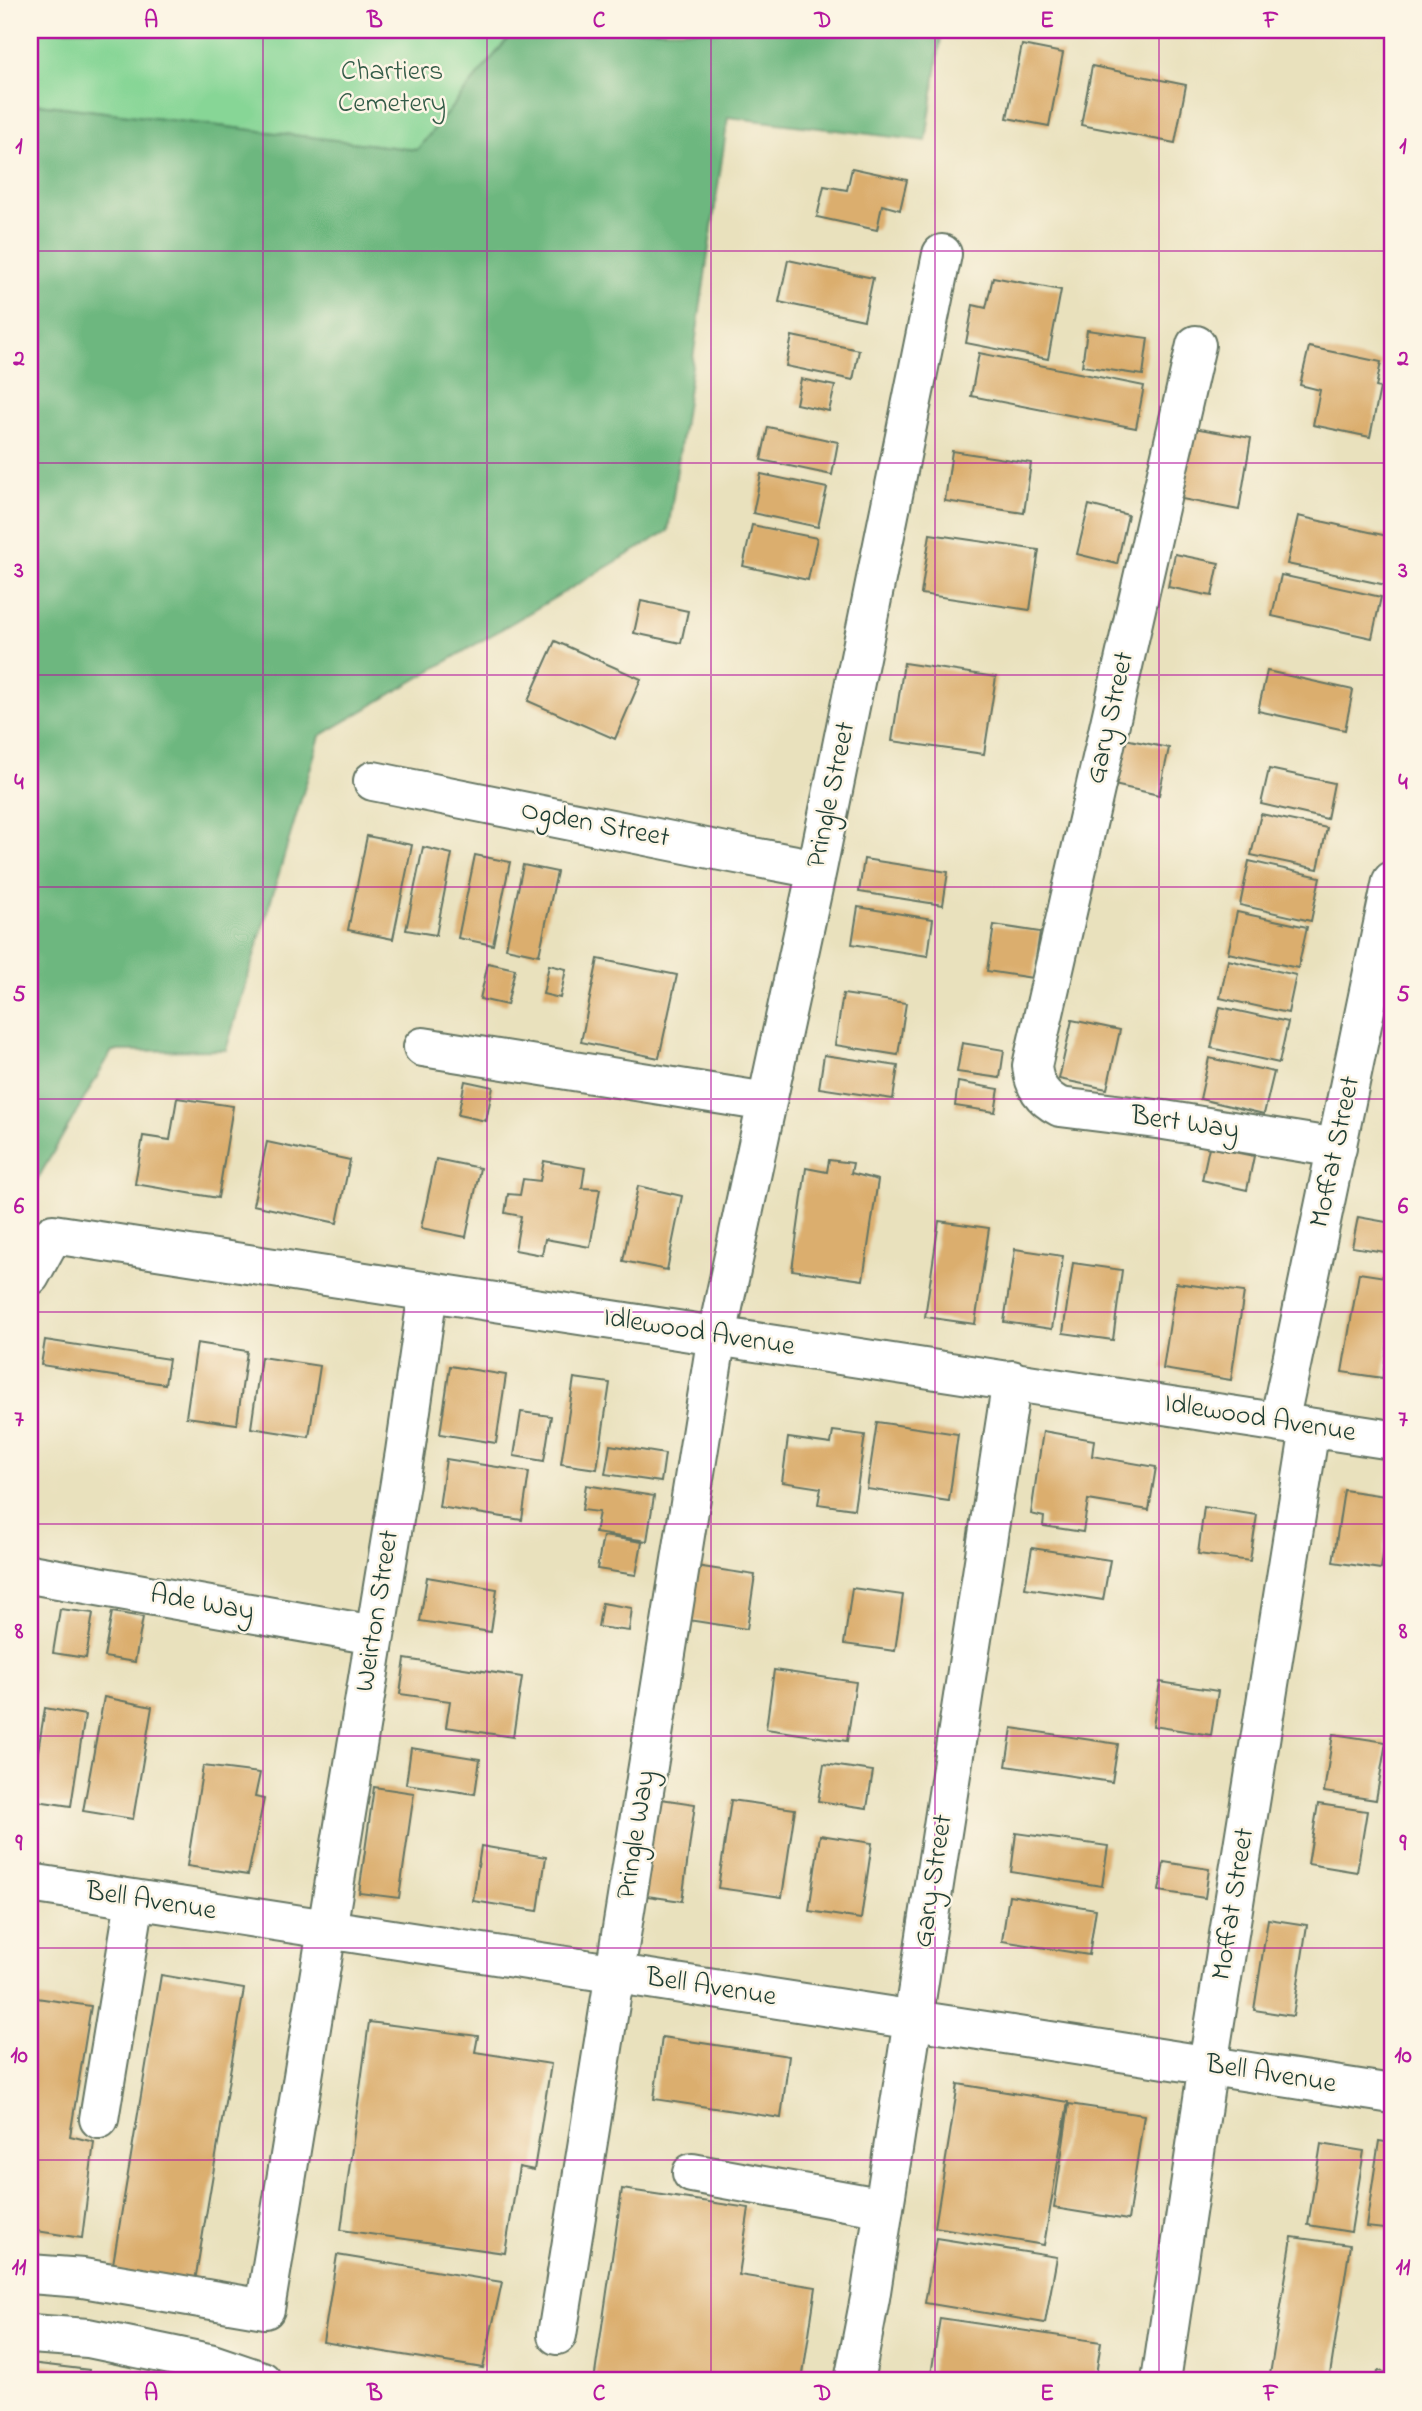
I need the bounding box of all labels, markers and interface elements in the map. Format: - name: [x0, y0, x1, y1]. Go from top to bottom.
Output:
- text: A: [144, 5, 158, 38]
- text: B: [366, 5, 383, 38]
- text: C: [593, 5, 606, 38]
- text: D: [814, 5, 831, 38]
- text: E: [1040, 5, 1054, 38]
- text: F: [1263, 5, 1279, 38]
- park label: Chartiers Cemetery: [338, 52, 446, 125]
- text: 1: [15, 131, 23, 164]
- text: 1: [1399, 131, 1407, 164]
- text: 2: [12, 343, 25, 376]
- text: 2: [1396, 343, 1409, 376]
- text: 3: [13, 555, 24, 588]
- text: 3: [1397, 555, 1408, 588]
- street label: Gary Street: [1076, 648, 1146, 788]
- street label: Pringle Street: [797, 718, 867, 872]
- text: 4: [14, 767, 24, 800]
- text: 4: [1398, 767, 1408, 800]
- street label: Ogden Street: [517, 791, 673, 859]
- text: 5: [12, 979, 26, 1012]
- text: 5: [1396, 979, 1410, 1012]
- street label: Moffat Street: [1300, 1073, 1372, 1231]
- street label: Bert Way: [1127, 1096, 1242, 1152]
- text: 6: [14, 1191, 25, 1224]
- text: 6: [1398, 1191, 1409, 1224]
- street label: Idlewood Avenue: [600, 1298, 798, 1368]
- street label: Idlewood Avenue: [1161, 1384, 1359, 1454]
- text: 7: [14, 1404, 24, 1437]
- text: 7: [1398, 1404, 1408, 1437]
- street label: Weirton Street: [345, 1527, 411, 1695]
- street label: Ade Way: [147, 1575, 257, 1633]
- text: 8: [14, 1616, 24, 1649]
- text: 8: [1398, 1616, 1408, 1649]
- street label: Pringle Way: [607, 1768, 667, 1902]
- street label: Gary Street: [903, 1811, 965, 1951]
- street label: Moffat Street: [1202, 1825, 1266, 1983]
- text: 9: [15, 1828, 24, 1861]
- text: 9: [1399, 1828, 1408, 1861]
- street label: Bell Avenue: [82, 1871, 220, 1933]
- street label: Bell Avenue: [642, 1957, 780, 2019]
- text: 10: [10, 2040, 28, 2073]
- text: 10: [1394, 2040, 1412, 2073]
- street label: Bell Avenue: [1202, 2044, 1340, 2106]
- text: 11: [12, 2252, 27, 2285]
- text: 11: [1396, 2252, 1411, 2285]
- text: A: [144, 2378, 158, 2411]
- text: B: [366, 2378, 383, 2411]
- text: C: [593, 2378, 606, 2411]
- text: D: [814, 2378, 831, 2411]
- text: E: [1040, 2378, 1054, 2411]
- text: F: [1263, 2378, 1279, 2411]

